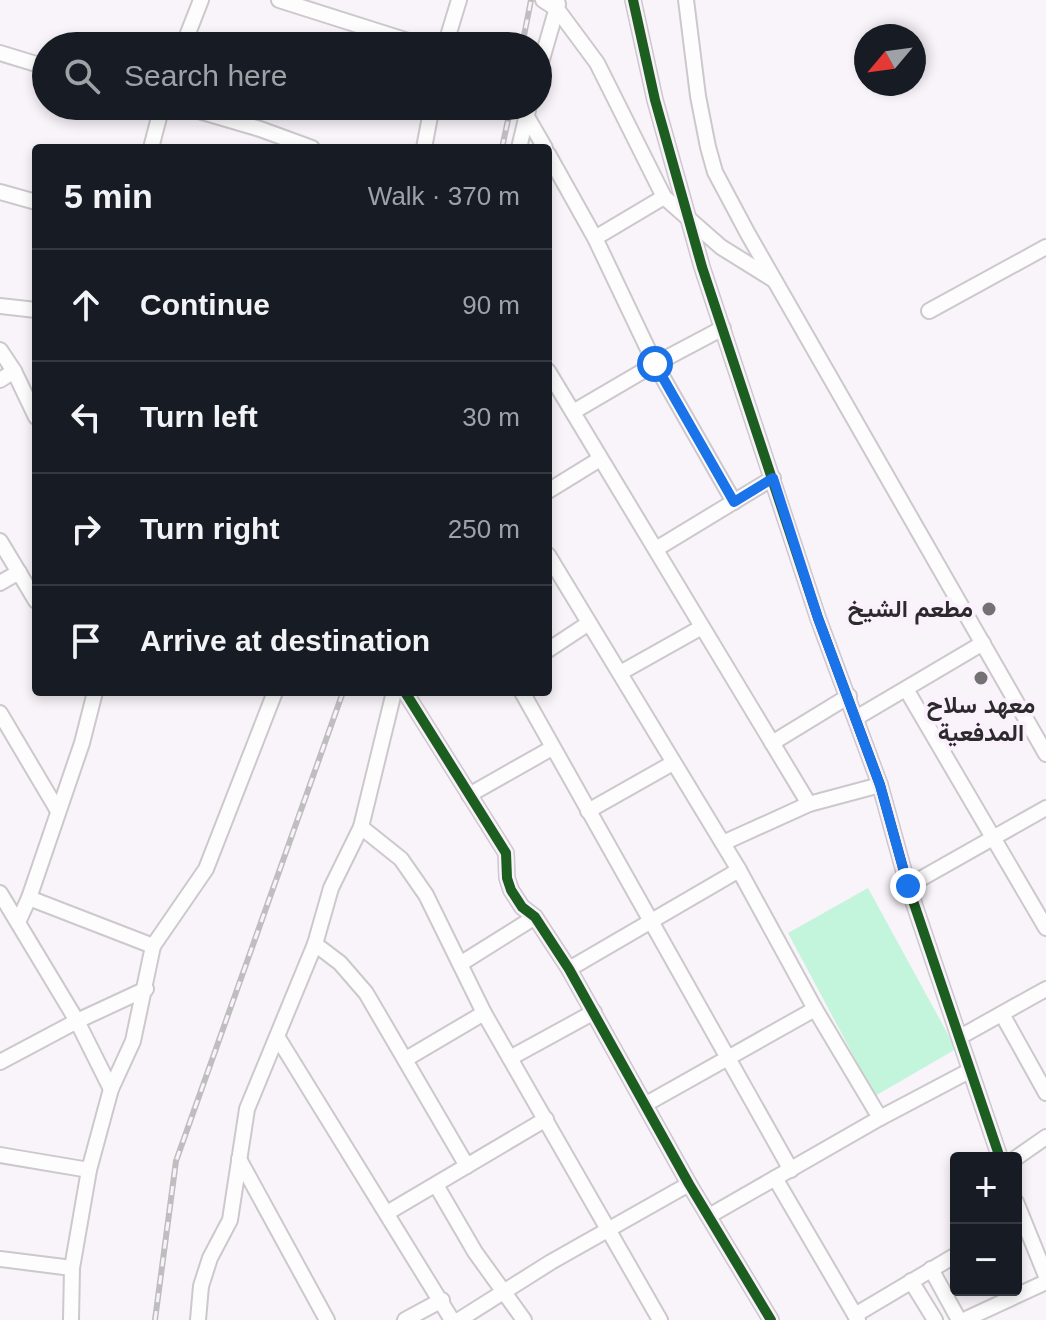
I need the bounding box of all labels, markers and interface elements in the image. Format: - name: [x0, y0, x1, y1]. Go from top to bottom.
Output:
- north arrow: [854, 24, 926, 96]
- search box: [32, 32, 552, 120]
- icon: search: [60, 54, 104, 98]
- text: Search here: [124, 59, 287, 92]
- text: 5 min: [64, 177, 153, 215]
- text: Walk · 370 m: [368, 181, 520, 211]
- icon: ahead: [64, 283, 108, 327]
- text: Continue: [140, 288, 270, 321]
- text: 90 m: [462, 290, 520, 320]
- route start: [637, 346, 673, 382]
- icon: left: [64, 395, 108, 439]
- text: Turn left: [140, 400, 258, 433]
- text: 30 m: [462, 402, 520, 432]
- icon: right: [64, 507, 108, 551]
- text: Turn right: [140, 512, 279, 545]
- text: 250 m: [448, 514, 520, 544]
- place label: مطعم الشيخ: [847, 595, 973, 626]
- marker: مطعم الشيخ: [980, 600, 998, 618]
- icon: arrive: [64, 619, 108, 663]
- text: Arrive at destination: [140, 624, 430, 657]
- marker: معهد سلاح المدفعية: [972, 669, 990, 687]
- place label: معهد سلاح المدفعية: [927, 691, 1035, 747]
- route end: [890, 868, 926, 904]
- map controls: [950, 1152, 1022, 1296]
- button: +: [950, 1152, 1022, 1224]
- button: −: [950, 1224, 1022, 1296]

